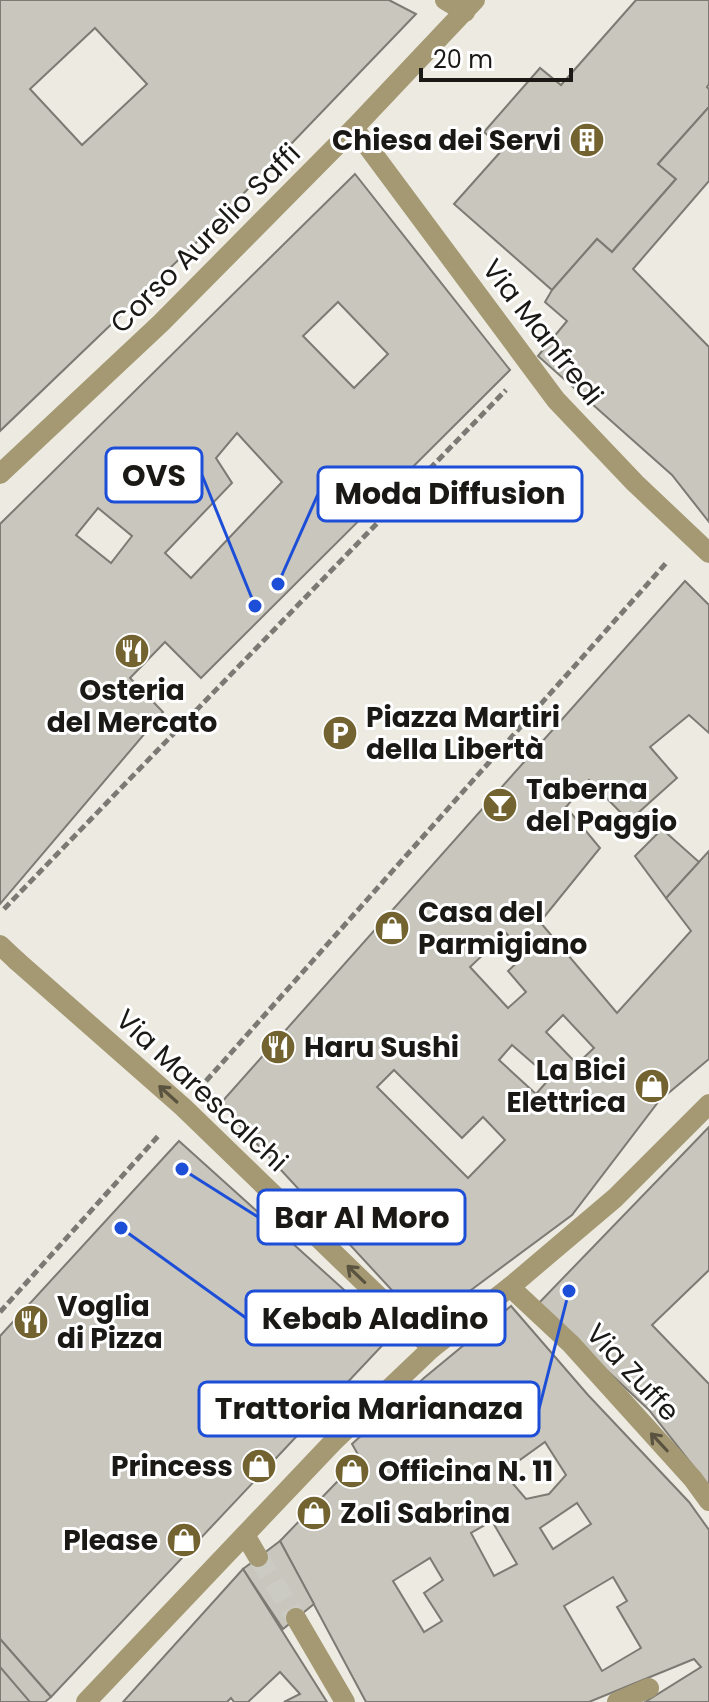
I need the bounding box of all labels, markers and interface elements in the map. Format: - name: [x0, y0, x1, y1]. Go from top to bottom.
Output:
- scale bar: [421, 32, 571, 82]
- text: 20 m: [433, 43, 493, 76]
- place label: Chiesa dei Servi: [332, 121, 561, 160]
- building icon: Chiesa dei Servi: [568, 121, 606, 159]
- street label: Corso Aurelio Saffi: [102, 135, 309, 342]
- street label: Via Manfredi: [473, 251, 612, 414]
- callout: OVS: [106, 448, 202, 502]
- text: OVS: [122, 454, 186, 497]
- callout: Moda Diffusion: [318, 467, 582, 521]
- text: Moda Diffusion: [334, 472, 566, 515]
- restaurant icon: Osteria del Mercato: [113, 632, 151, 670]
- place label: Osteria del Mercato: [47, 671, 217, 742]
- place label: Piazza Martiri della Libertà: [366, 698, 560, 769]
- parking icon: Piazza Martiri della Libertà: [321, 714, 359, 752]
- place label: Taberna del Paggio: [526, 770, 677, 841]
- bar icon: Taberna del Paggio: [481, 786, 519, 824]
- place label: Casa del Parmigiano: [418, 893, 588, 964]
- shop icon: Casa del Parmigiano: [373, 909, 411, 947]
- street label: Via Marescalchi: [107, 1000, 296, 1180]
- restaurant icon: Haru Sushi: [259, 1028, 297, 1066]
- place label: Haru Sushi: [304, 1028, 459, 1067]
- place label: La Bici Elettrica: [506, 1051, 626, 1122]
- shop icon: La Bici Elettrica: [633, 1067, 671, 1105]
- one-way arrow: [159, 1085, 179, 1103]
- callout: Bar Al Moro: [258, 1190, 465, 1244]
- text: Bar Al Moro: [274, 1196, 450, 1239]
- one-way arrow: [347, 1265, 366, 1284]
- place label: Voglia di Pizza: [57, 1287, 163, 1358]
- callout: Kebab Aladino: [246, 1291, 505, 1345]
- text: Kebab Aladino: [262, 1297, 488, 1340]
- restaurant icon: Voglia di Pizza: [12, 1303, 50, 1341]
- street label: Via Zuffe: [577, 1315, 688, 1430]
- callout: Trattoria Marianaza: [199, 1382, 539, 1436]
- text: Trattoria Marianaza: [215, 1387, 523, 1430]
- one-way arrow: [651, 1432, 669, 1452]
- place label: Princess: [111, 1447, 233, 1486]
- shop icon: Princess: [240, 1447, 278, 1485]
- shop icon: Officina N. 11: [333, 1452, 371, 1490]
- place label: Officina N. 11: [378, 1452, 553, 1491]
- shop icon: Zoli Sabrina: [295, 1494, 333, 1532]
- place label: Zoli Sabrina: [340, 1494, 510, 1533]
- place label: Please: [63, 1521, 158, 1560]
- shop icon: Please: [165, 1521, 203, 1559]

